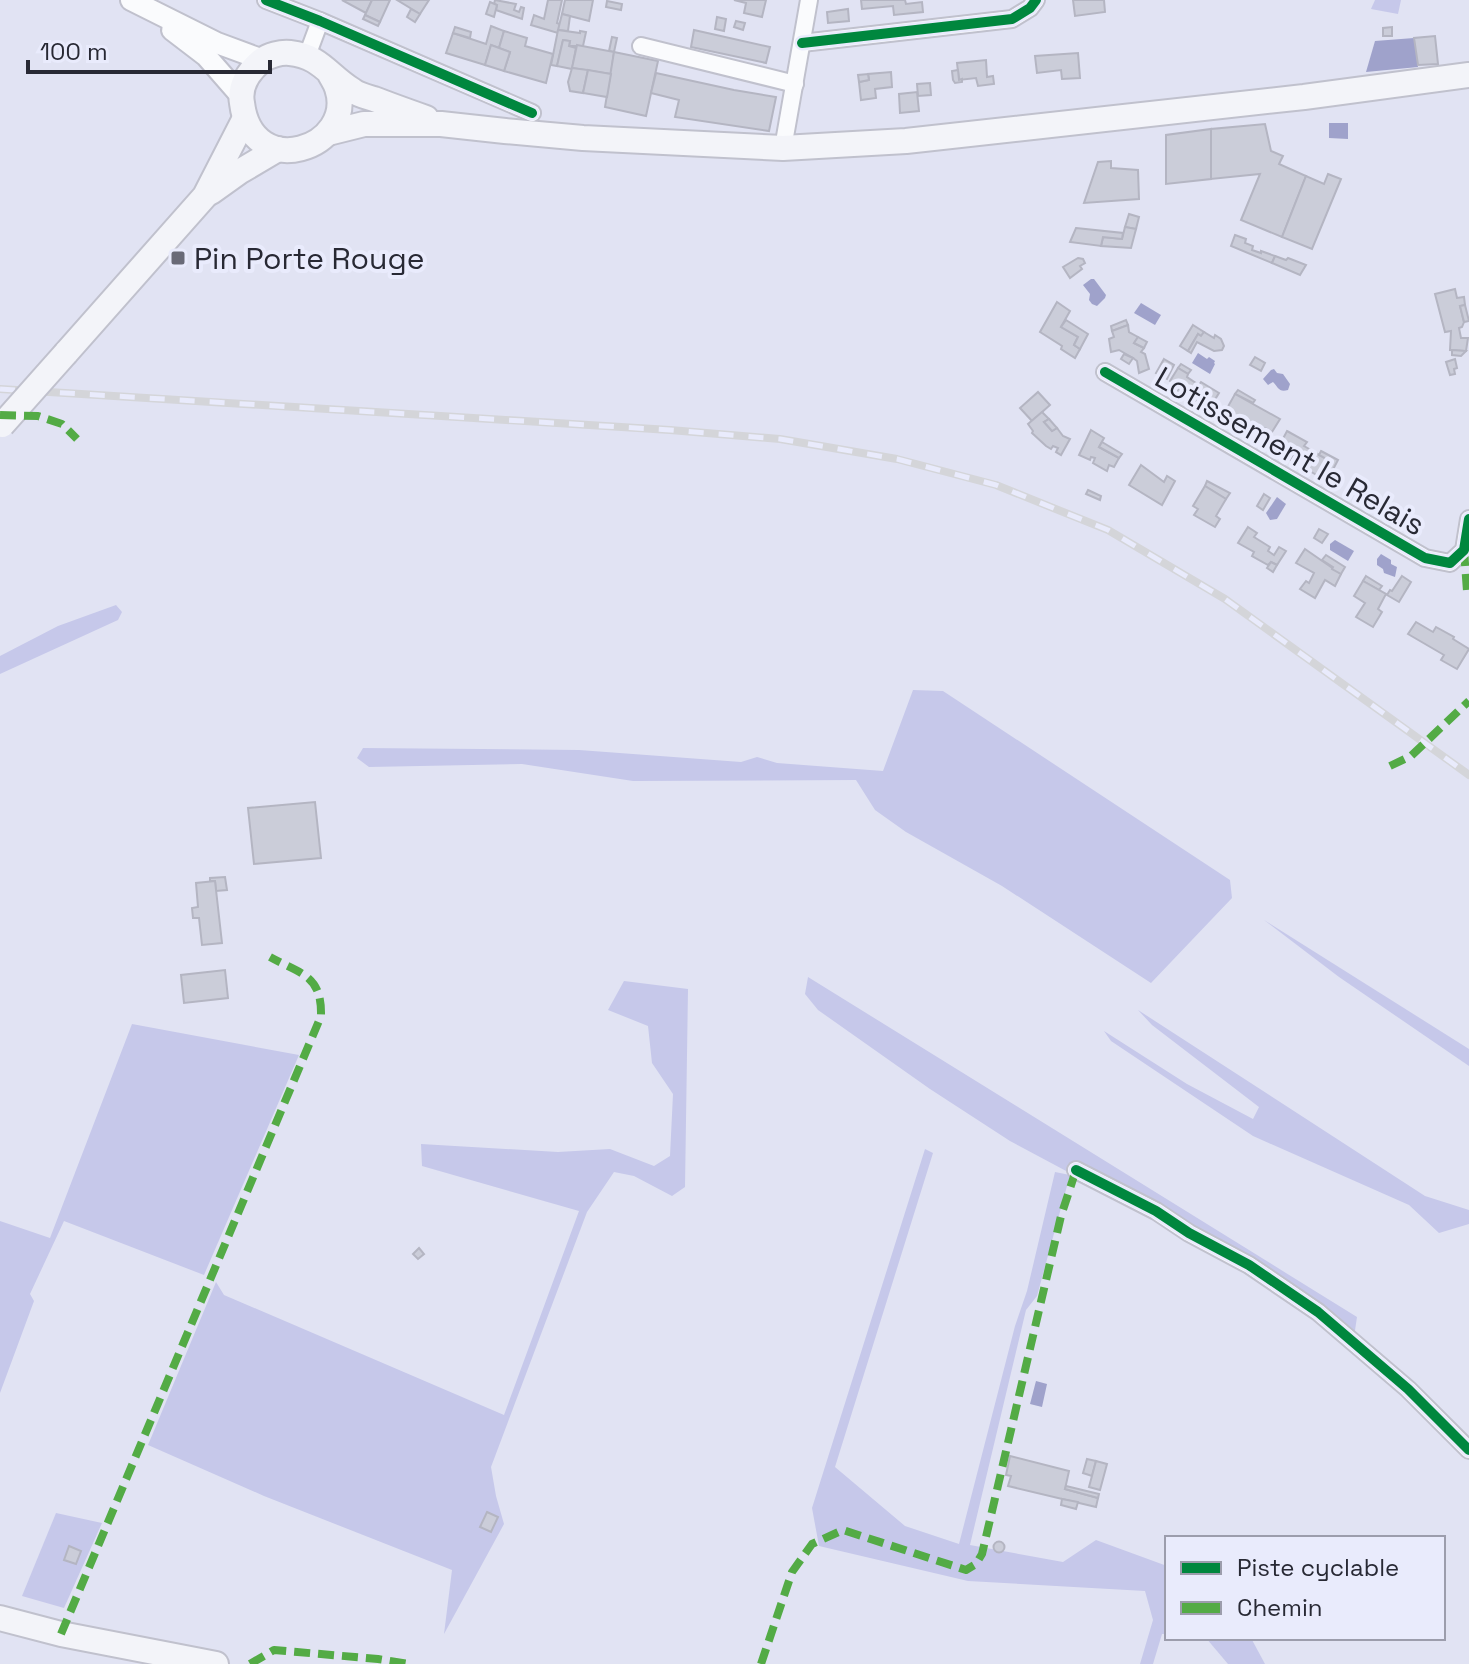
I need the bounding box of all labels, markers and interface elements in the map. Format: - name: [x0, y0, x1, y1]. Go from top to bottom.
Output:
- scale bar: [28, 24, 270, 74]
- text: 100 m: [40, 36, 108, 67]
- place label: Pin Porte Rouge: [194, 239, 424, 278]
- marker: Pin Porte Rouge: [169, 249, 187, 267]
- street label: Lotissement le Relais: [1148, 358, 1432, 544]
- legend: [1165, 1536, 1445, 1640]
- text: Piste cyclable: [1237, 1552, 1399, 1583]
- text: Chemin: [1237, 1592, 1323, 1623]

